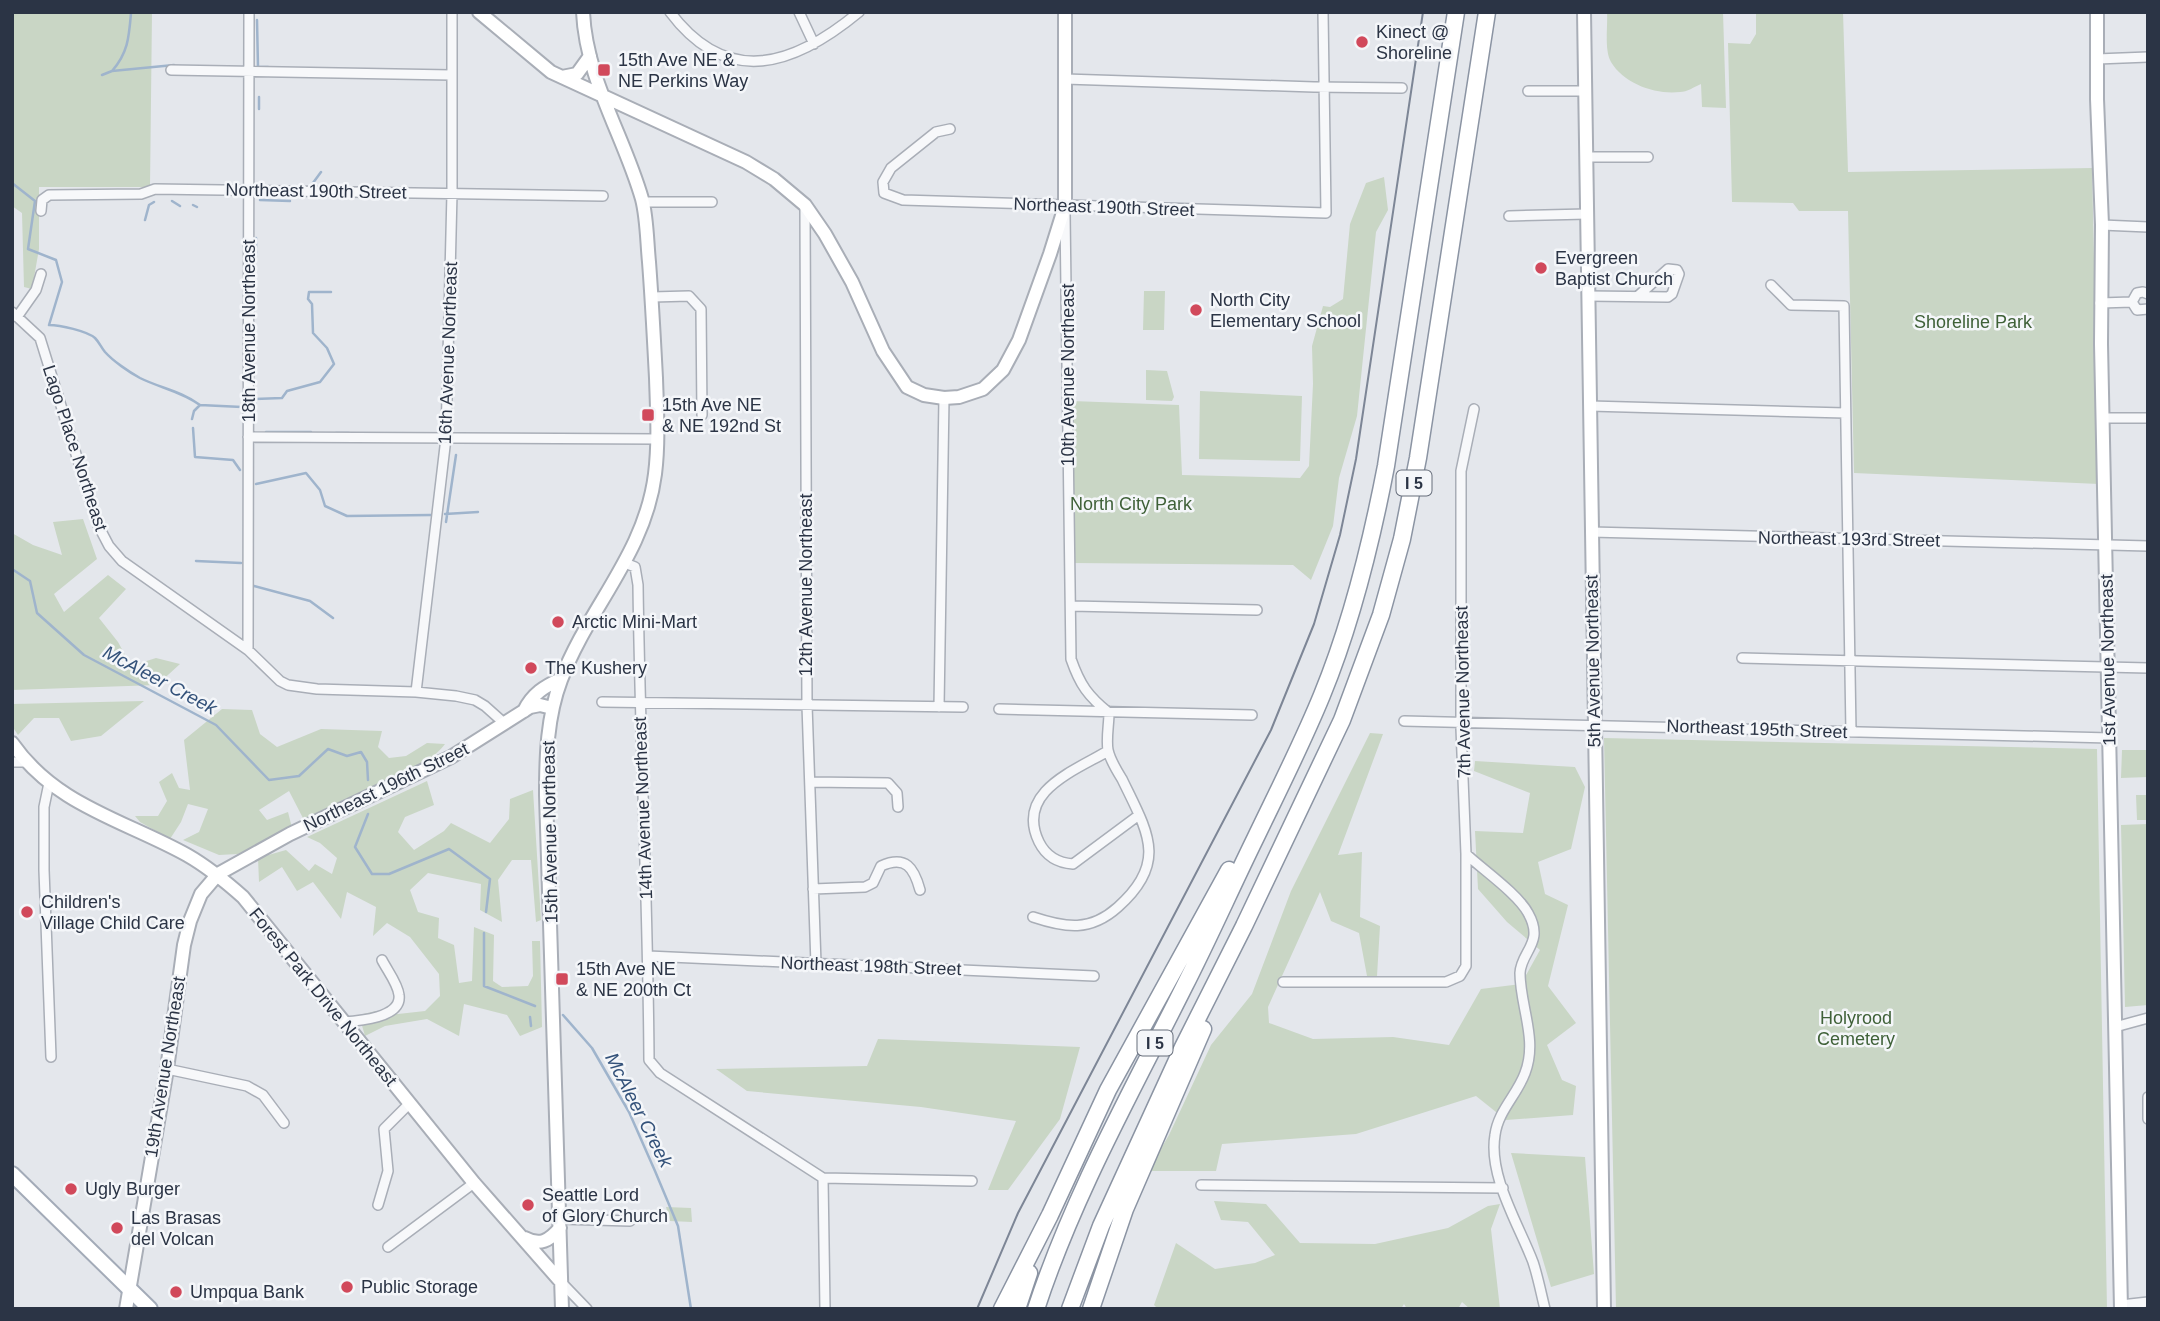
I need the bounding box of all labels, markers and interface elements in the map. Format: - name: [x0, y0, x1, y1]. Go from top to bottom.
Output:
- place label: Kinect @ Shoreline: [1376, 22, 1452, 63]
- marker: Kinect @ Shoreline: [1354, 34, 1370, 50]
- place label: 15th Ave NE & NE Perkins Way: [618, 50, 748, 91]
- marker: 15th Ave NE & NE Perkins Way: [596, 62, 612, 78]
- street label: Northeast 190th Street: [225, 179, 407, 203]
- street label: Northeast 190th Street: [1013, 194, 1195, 220]
- street label: 18th Avenue Northeast: [239, 240, 259, 422]
- place label: Evergreen Baptist Church: [1555, 248, 1673, 289]
- marker: Evergreen Baptist Church: [1533, 260, 1549, 276]
- street label: 16th Avenue Northeast: [435, 261, 461, 445]
- street label: 10th Avenue Northeast: [1058, 284, 1078, 466]
- place label: North City Elementary School: [1210, 290, 1361, 331]
- marker: North City Elementary School: [1188, 302, 1204, 318]
- park label: Shoreline Park: [1914, 312, 2033, 332]
- street label: Lago Place Northeast: [39, 363, 111, 533]
- place label: 15th Ave NE & NE 192nd St: [662, 395, 781, 436]
- marker: 15th Ave NE & NE 192nd St: [640, 407, 656, 423]
- road number: I 5: [1396, 470, 1432, 496]
- street label: 12th Avenue Northeast: [796, 494, 816, 676]
- park label: North City Park: [1070, 494, 1193, 514]
- street label: Northeast 193rd Street: [1758, 527, 1940, 551]
- street label: 5th Avenue Northeast: [1581, 574, 1605, 748]
- street label: 1st Avenue Northeast: [2097, 574, 2119, 746]
- street label: 7th Avenue Northeast: [1451, 605, 1475, 779]
- place label: Arctic Mini-Mart: [572, 612, 697, 632]
- marker: Arctic Mini-Mart: [550, 614, 566, 630]
- water label: McAleer Creek: [100, 641, 222, 719]
- place label: The Kushery: [545, 658, 647, 678]
- marker: The Kushery: [523, 660, 539, 676]
- street label: 14th Avenue Northeast: [630, 716, 656, 900]
- street label: Northeast 195th Street: [1666, 716, 1848, 742]
- street label: Northeast 196th Street: [300, 738, 472, 836]
- street label: 15th Avenue Northeast: [538, 740, 562, 924]
- place label: Children's Village Child Care: [41, 892, 185, 933]
- marker: Children's Village Child Care: [19, 904, 35, 920]
- street label: Forest Park Drive Northeast: [245, 904, 401, 1090]
- street label: Northeast 198th Street: [780, 953, 962, 979]
- place label: 15th Ave NE & NE 200th Ct: [576, 959, 691, 1000]
- marker: 15th Ave NE & NE 200th Ct: [554, 971, 570, 987]
- street label: 19th Avenue Northeast: [141, 975, 189, 1159]
- park label: Holyrood Cemetery: [1817, 1008, 1895, 1049]
- road number: I 5: [1138, 1030, 1172, 1056]
- water label: McAleer Creek: [601, 1049, 678, 1172]
- place label: Ugly Burger: [85, 1179, 180, 1199]
- marker: Ugly Burger: [63, 1181, 79, 1197]
- place label: Seattle Lord of Glory Church: [542, 1185, 668, 1226]
- marker: Seattle Lord of Glory Church: [520, 1197, 536, 1213]
- place label: Las Brasas del Volcan: [131, 1208, 221, 1249]
- marker: Las Brasas del Volcan: [109, 1220, 125, 1236]
- place label: Public Storage: [361, 1277, 478, 1297]
- marker: Public Storage: [339, 1279, 355, 1295]
- place label: Umpqua Bank: [190, 1282, 305, 1302]
- marker: Umpqua Bank: [168, 1284, 184, 1300]

